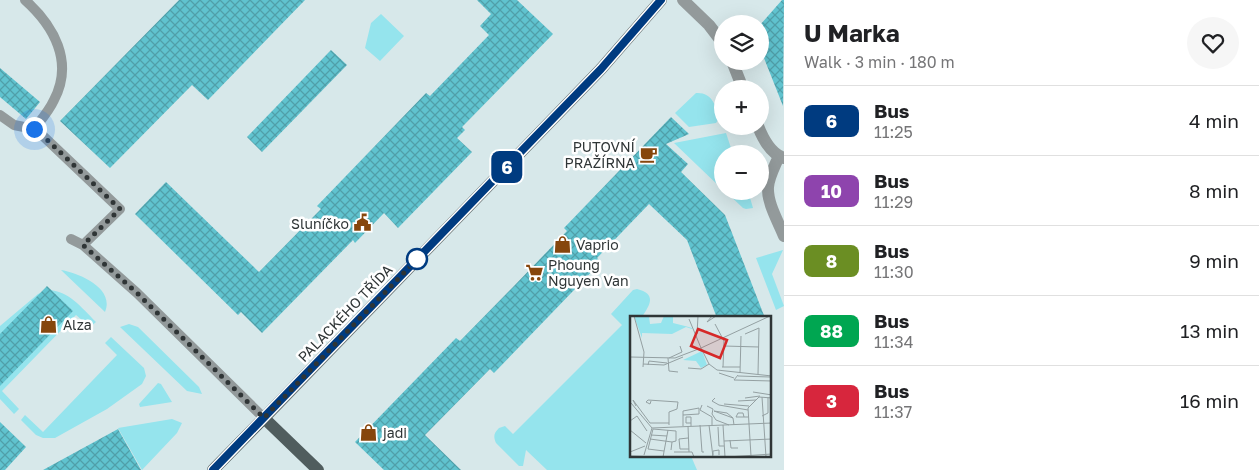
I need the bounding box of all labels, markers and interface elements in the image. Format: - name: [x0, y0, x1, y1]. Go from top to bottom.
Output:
- map controls: [714, 15, 769, 200]
- button: layers: [714, 15, 769, 70]
- button: heart: [1187, 17, 1239, 69]
- text: U Marka: [804, 18, 900, 47]
- text: Walk · 3 min · 180 m: [804, 52, 955, 72]
- button: +: [714, 80, 769, 135]
- text: Bus: [874, 99, 909, 122]
- text: 4 min: [1189, 109, 1239, 132]
- text: 6: [826, 110, 837, 132]
- your location: [22, 117, 47, 142]
- text: 11:25: [874, 122, 913, 142]
- place label: PUTOVNÍ PRAŽÍRNA: [565, 138, 636, 171]
- cafe icon: PUTOVNÍ PRAŽÍRNA: [639, 144, 659, 164]
- button: −: [714, 145, 769, 200]
- line badge: 6: [491, 151, 523, 183]
- text: 6: [501, 156, 513, 178]
- text: Bus: [874, 169, 909, 192]
- text: 8 min: [1189, 179, 1239, 202]
- text: 10: [821, 180, 842, 202]
- text: 11:29: [874, 192, 913, 212]
- public building icon: Sluníčko: [353, 213, 373, 233]
- place label: Sluníčko: [291, 215, 349, 232]
- shop icon: Vaprio: [552, 234, 572, 254]
- place label: Vaprio: [576, 236, 619, 253]
- text: Bus: [874, 239, 909, 262]
- unlabelled marker: [406, 248, 428, 270]
- text: 9 min: [1189, 249, 1239, 272]
- text: 8: [826, 250, 837, 272]
- place label: Phoung Nguyen Van: [548, 256, 629, 289]
- street label: PALACKÉHO TŘÍDA: [294, 260, 396, 365]
- supermarket icon: Phoung Nguyen Van: [524, 262, 544, 282]
- text: 11:30: [874, 262, 914, 282]
- text: Bus: [874, 309, 909, 332]
- shop icon: Alza: [39, 314, 59, 334]
- place label: Alza: [63, 316, 92, 333]
- inset map: [630, 316, 772, 458]
- text: 13 min: [1180, 319, 1239, 342]
- text: 88: [820, 320, 843, 342]
- text: 11:34: [874, 332, 913, 352]
- text: Bus: [874, 379, 909, 402]
- text: 16 min: [1180, 389, 1239, 412]
- text: 3: [826, 390, 837, 412]
- text: 11:37: [874, 402, 912, 422]
- shop icon: jadi: [359, 422, 379, 442]
- place label: jadi: [382, 424, 407, 441]

